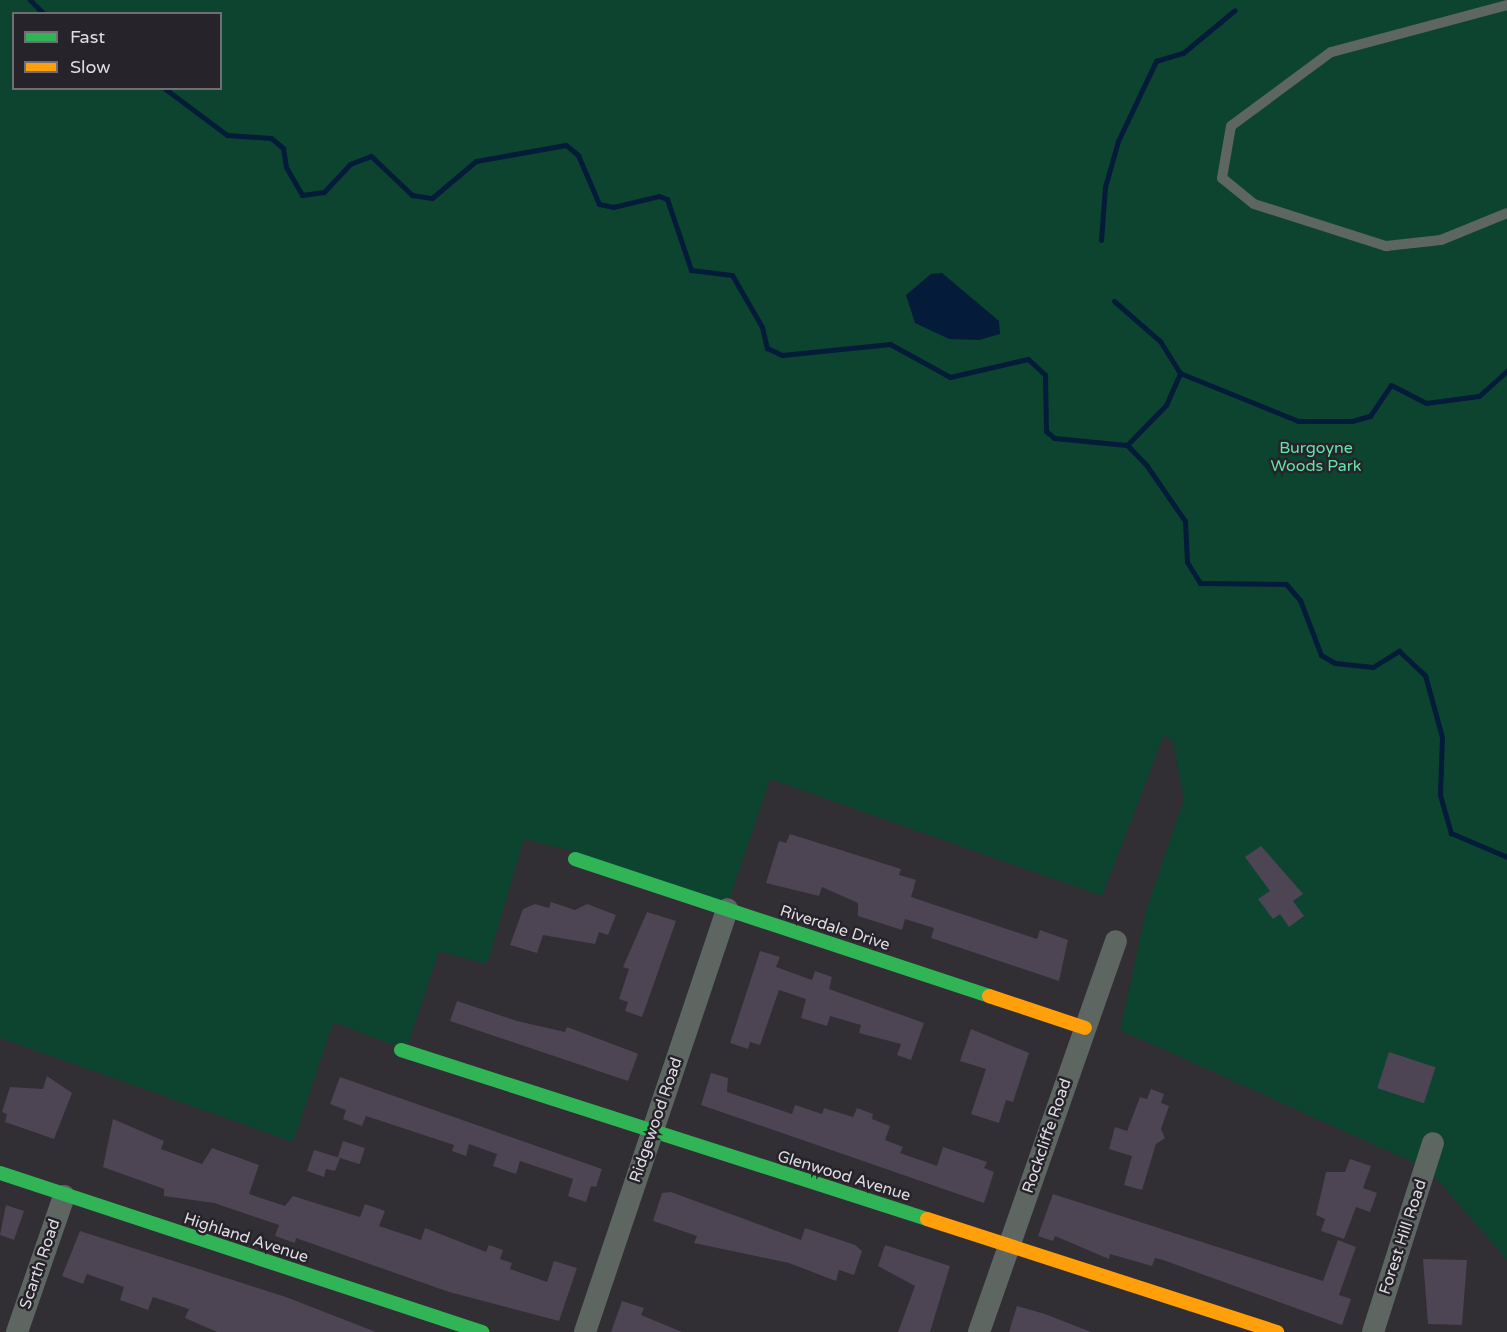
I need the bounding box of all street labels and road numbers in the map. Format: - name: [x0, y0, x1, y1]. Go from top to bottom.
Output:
- street label: Riverdale Drive: [778, 901, 892, 955]
- street label: Ridgewood Road: [626, 1055, 686, 1185]
- street label: Rockcliffe Road: [1018, 1076, 1076, 1196]
- street label: Glenwood Avenue: [775, 1147, 913, 1205]
- street label: Forest Hill Road: [1375, 1177, 1431, 1297]
- street label: Highland Avenue: [181, 1209, 311, 1267]
- street label: Scarth Road: [16, 1217, 64, 1311]

